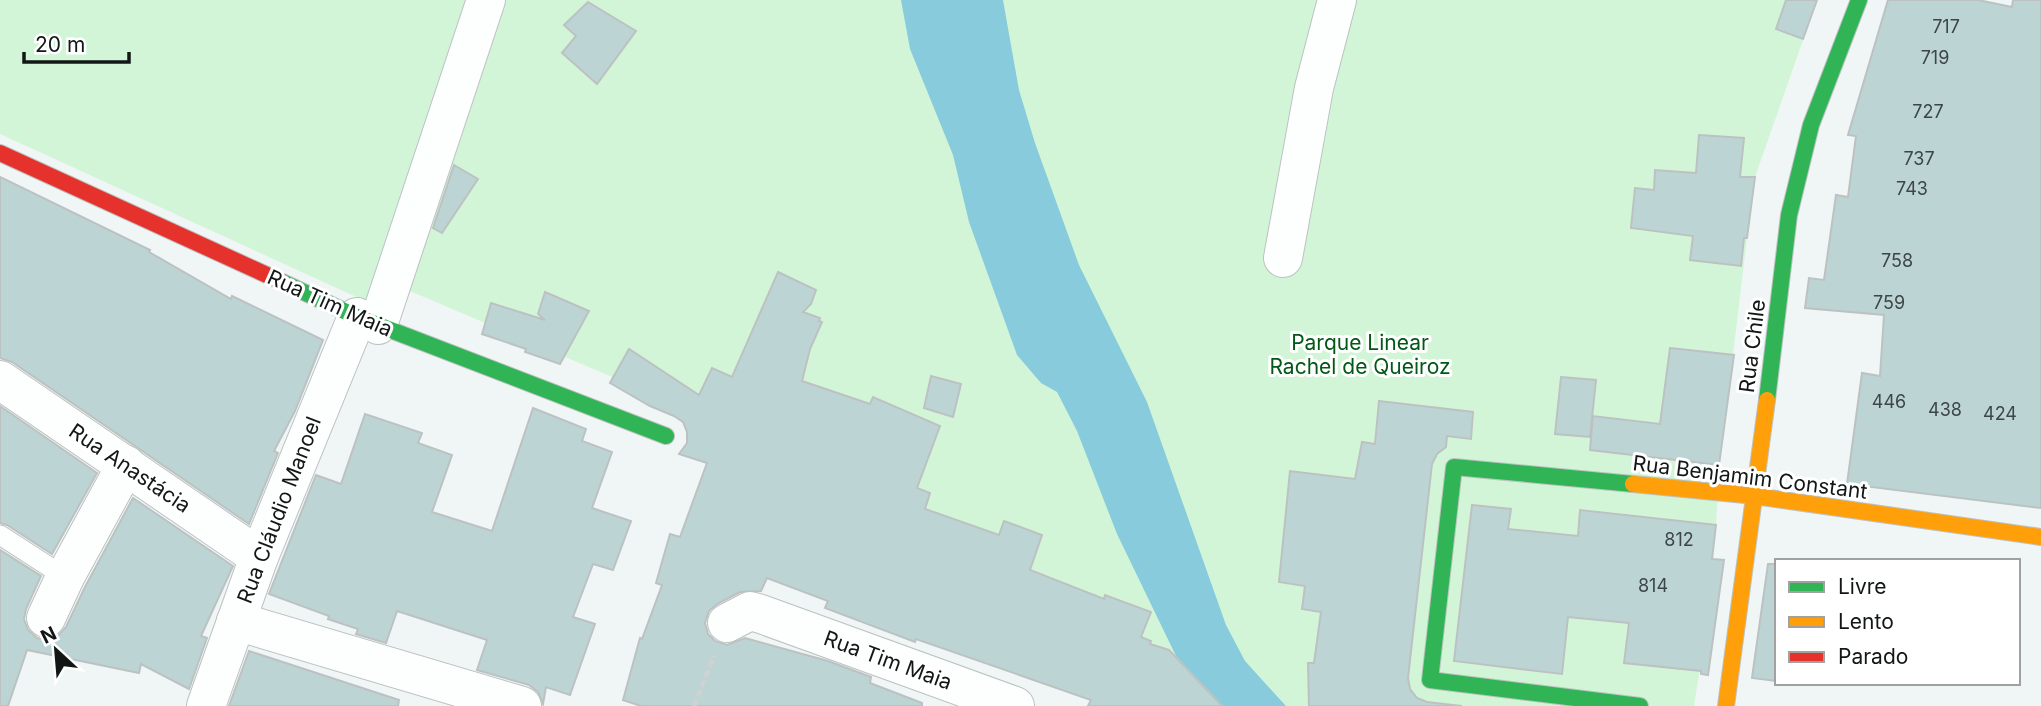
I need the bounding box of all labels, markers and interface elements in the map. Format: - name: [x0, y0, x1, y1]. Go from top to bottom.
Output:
- house number: 717: [1932, 16, 1960, 37]
- scale bar: [24, 21, 130, 65]
- text: 20 m: [35, 32, 85, 57]
- house number: 719: [1921, 47, 1949, 68]
- house number: 727: [1912, 101, 1944, 122]
- house number: 737: [1903, 148, 1935, 169]
- house number: 743: [1896, 178, 1928, 199]
- house number: 758: [1881, 250, 1913, 271]
- street label: Rua Tim Maia: [264, 264, 396, 342]
- house number: 759: [1873, 292, 1905, 313]
- street label: Rua Chile: [1734, 298, 1770, 394]
- park label: Parque Linear Rachel de Queiroz: [1269, 330, 1451, 379]
- house number: 446: [1872, 391, 1906, 412]
- house number: 438: [1928, 399, 1962, 420]
- house number: 424: [1983, 403, 2017, 424]
- street label: Rua Cláudio Manoel: [232, 413, 326, 607]
- street label: Rua Anastácia: [65, 418, 195, 518]
- street label: Rua Benjamim Constant: [1631, 450, 1869, 504]
- house number: 812: [1664, 529, 1694, 550]
- legend: [1775, 559, 2020, 685]
- text: Livre: [1838, 574, 1887, 599]
- house number: 814: [1638, 575, 1668, 596]
- text: Lento: [1838, 609, 1894, 634]
- north arrow: [21, 615, 91, 685]
- text: N: [37, 622, 60, 649]
- street label: Rua Tim Maia: [821, 625, 955, 695]
- text: Parado: [1838, 644, 1908, 669]

